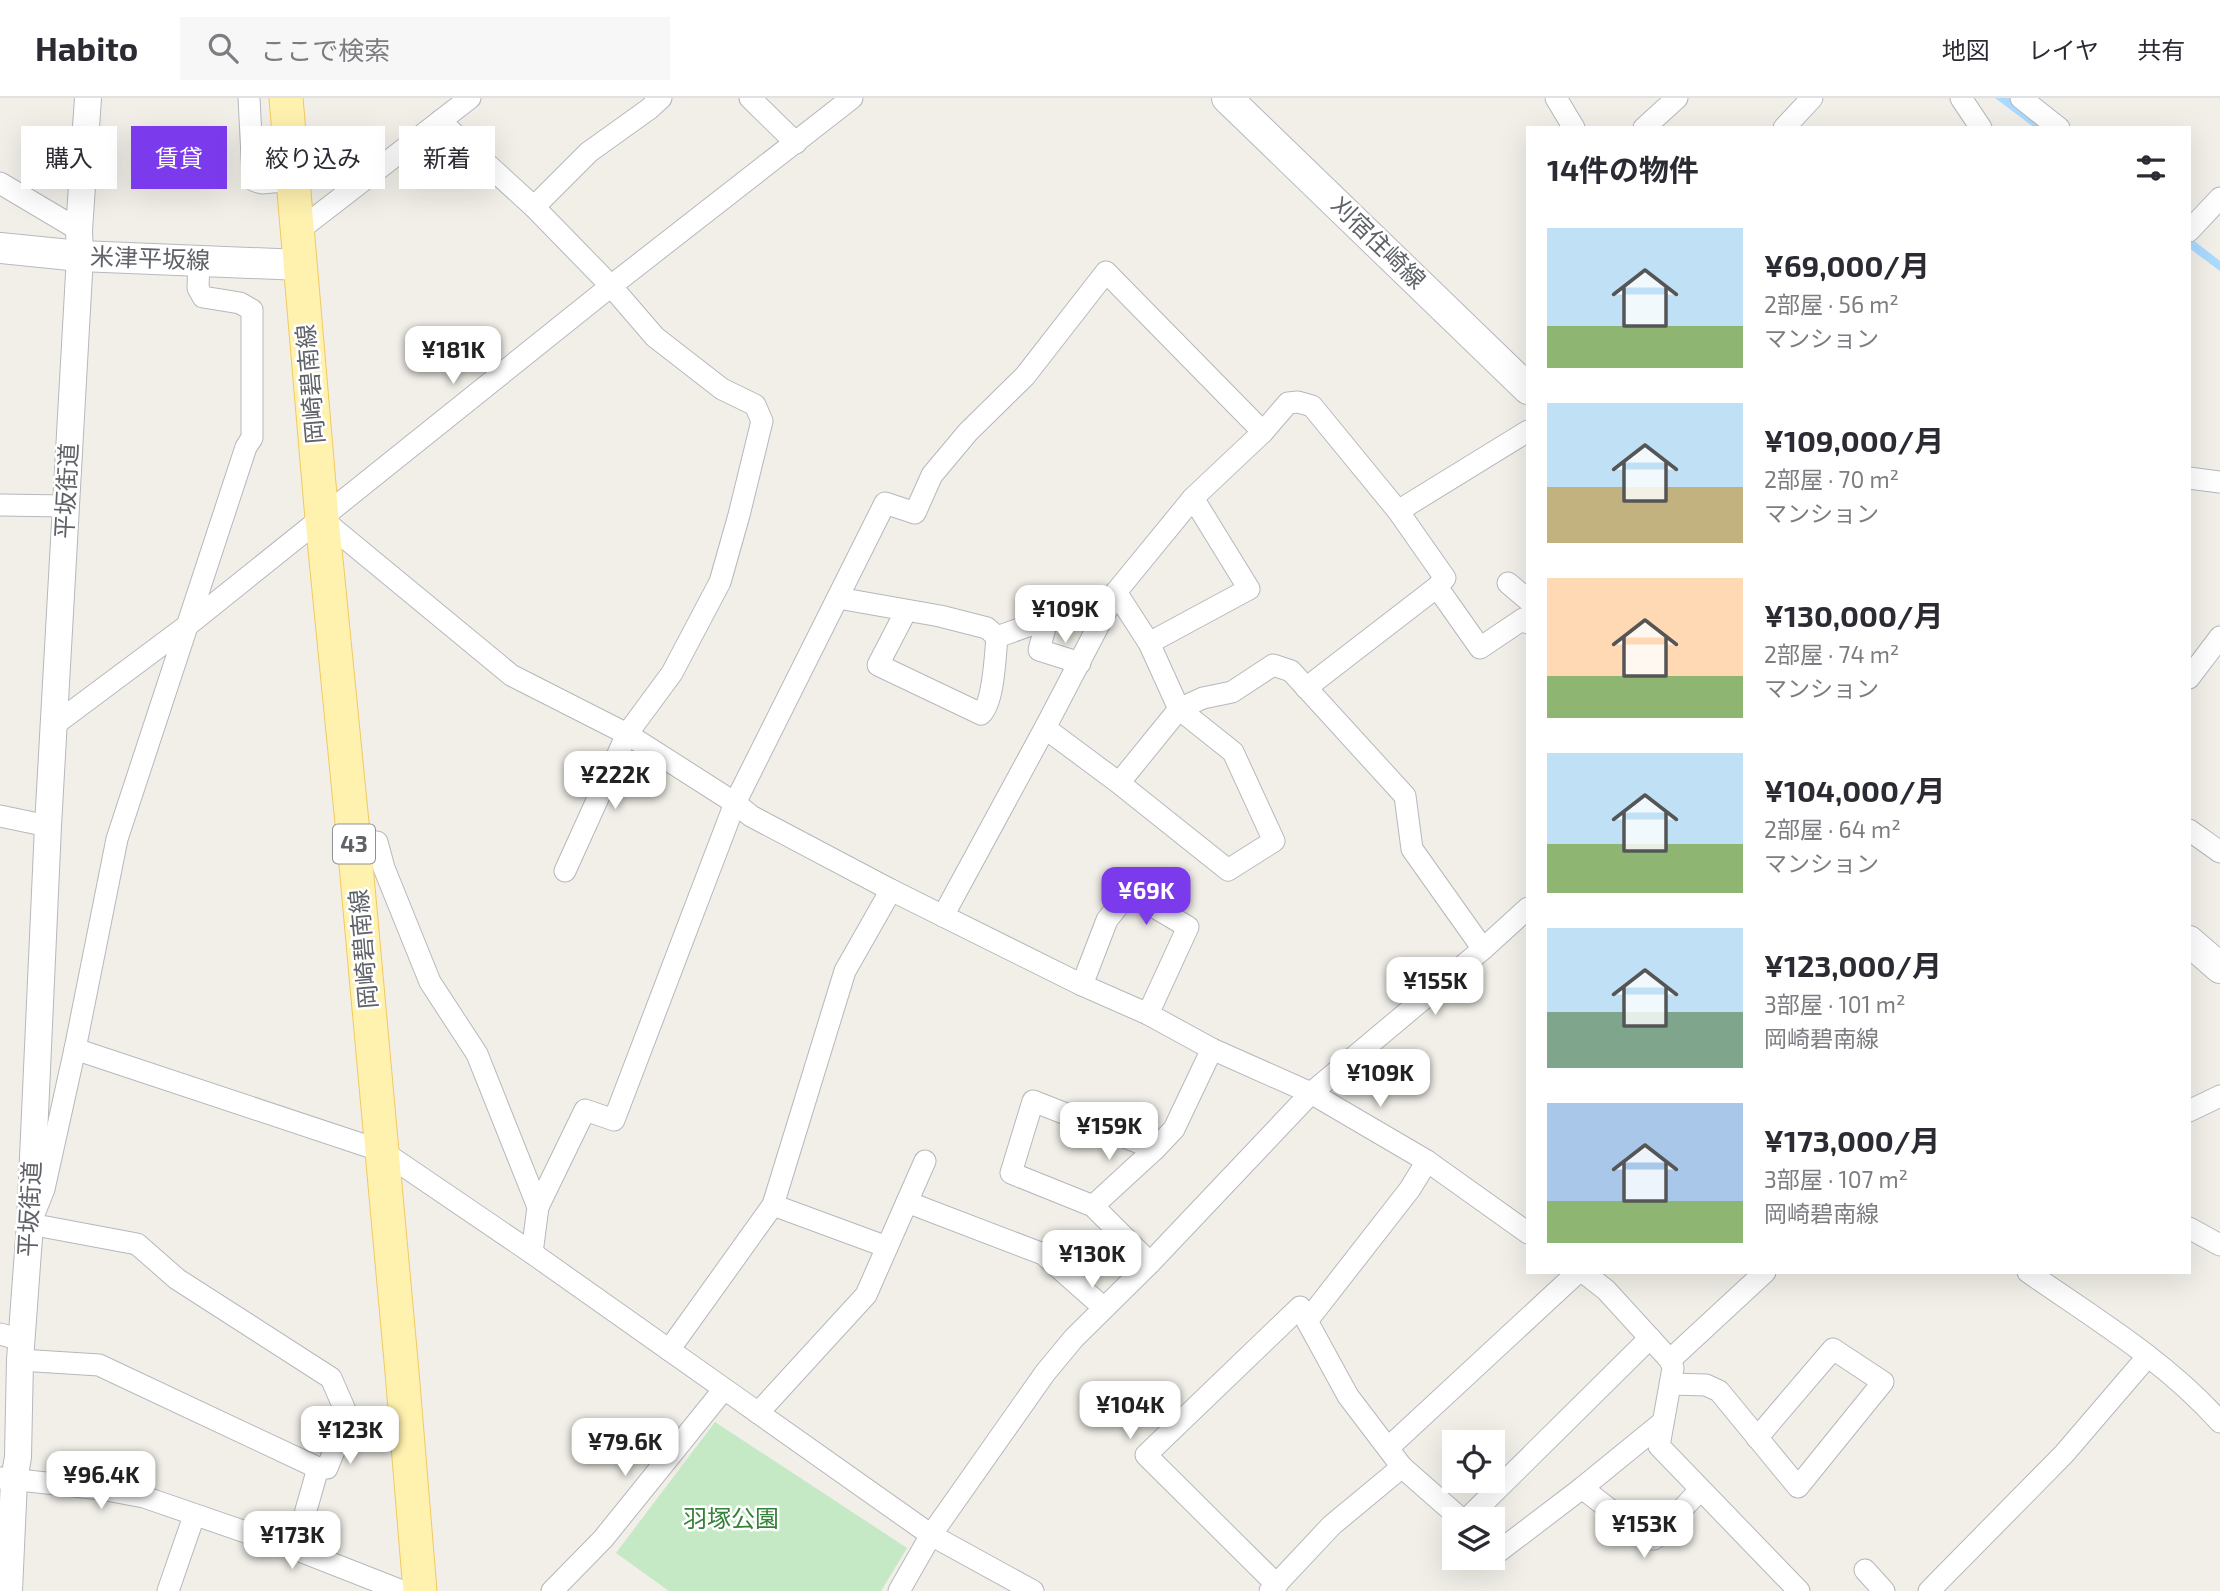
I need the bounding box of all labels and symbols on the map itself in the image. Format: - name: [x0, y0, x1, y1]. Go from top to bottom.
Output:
- street label: 刈宿住崎線: [1326, 190, 1432, 294]
- street label: 米津平坂線: [90, 241, 211, 274]
- street label: 岡崎碧南線: [290, 323, 329, 445]
- pin: ¥181K: [404, 327, 502, 386]
- street label: 平坂街道: [49, 442, 82, 540]
- pin: ¥109K: [1016, 586, 1114, 645]
- pin: ¥222K: [566, 752, 664, 811]
- road number: 43: [333, 824, 375, 864]
- pin: ¥69K: [1105, 868, 1187, 927]
- street label: 岡崎碧南線: [343, 888, 382, 1010]
- pin: ¥155K: [1386, 958, 1484, 1017]
- pin: ¥109K: [1331, 1049, 1429, 1109]
- pin: ¥159K: [1060, 1102, 1158, 1162]
- street label: 平坂街道: [12, 1160, 45, 1258]
- pin: ¥130K: [1043, 1230, 1141, 1290]
- pin: ¥104K: [1081, 1382, 1179, 1441]
- pin: ¥123K: [301, 1406, 399, 1466]
- pin: ¥79.6K: [568, 1418, 682, 1478]
- pin: ¥96.4K: [44, 1452, 158, 1511]
- pin: ¥153K: [1595, 1500, 1693, 1560]
- park label: 羽塚公園: [683, 1503, 779, 1532]
- pin: ¥173K: [243, 1512, 341, 1571]

